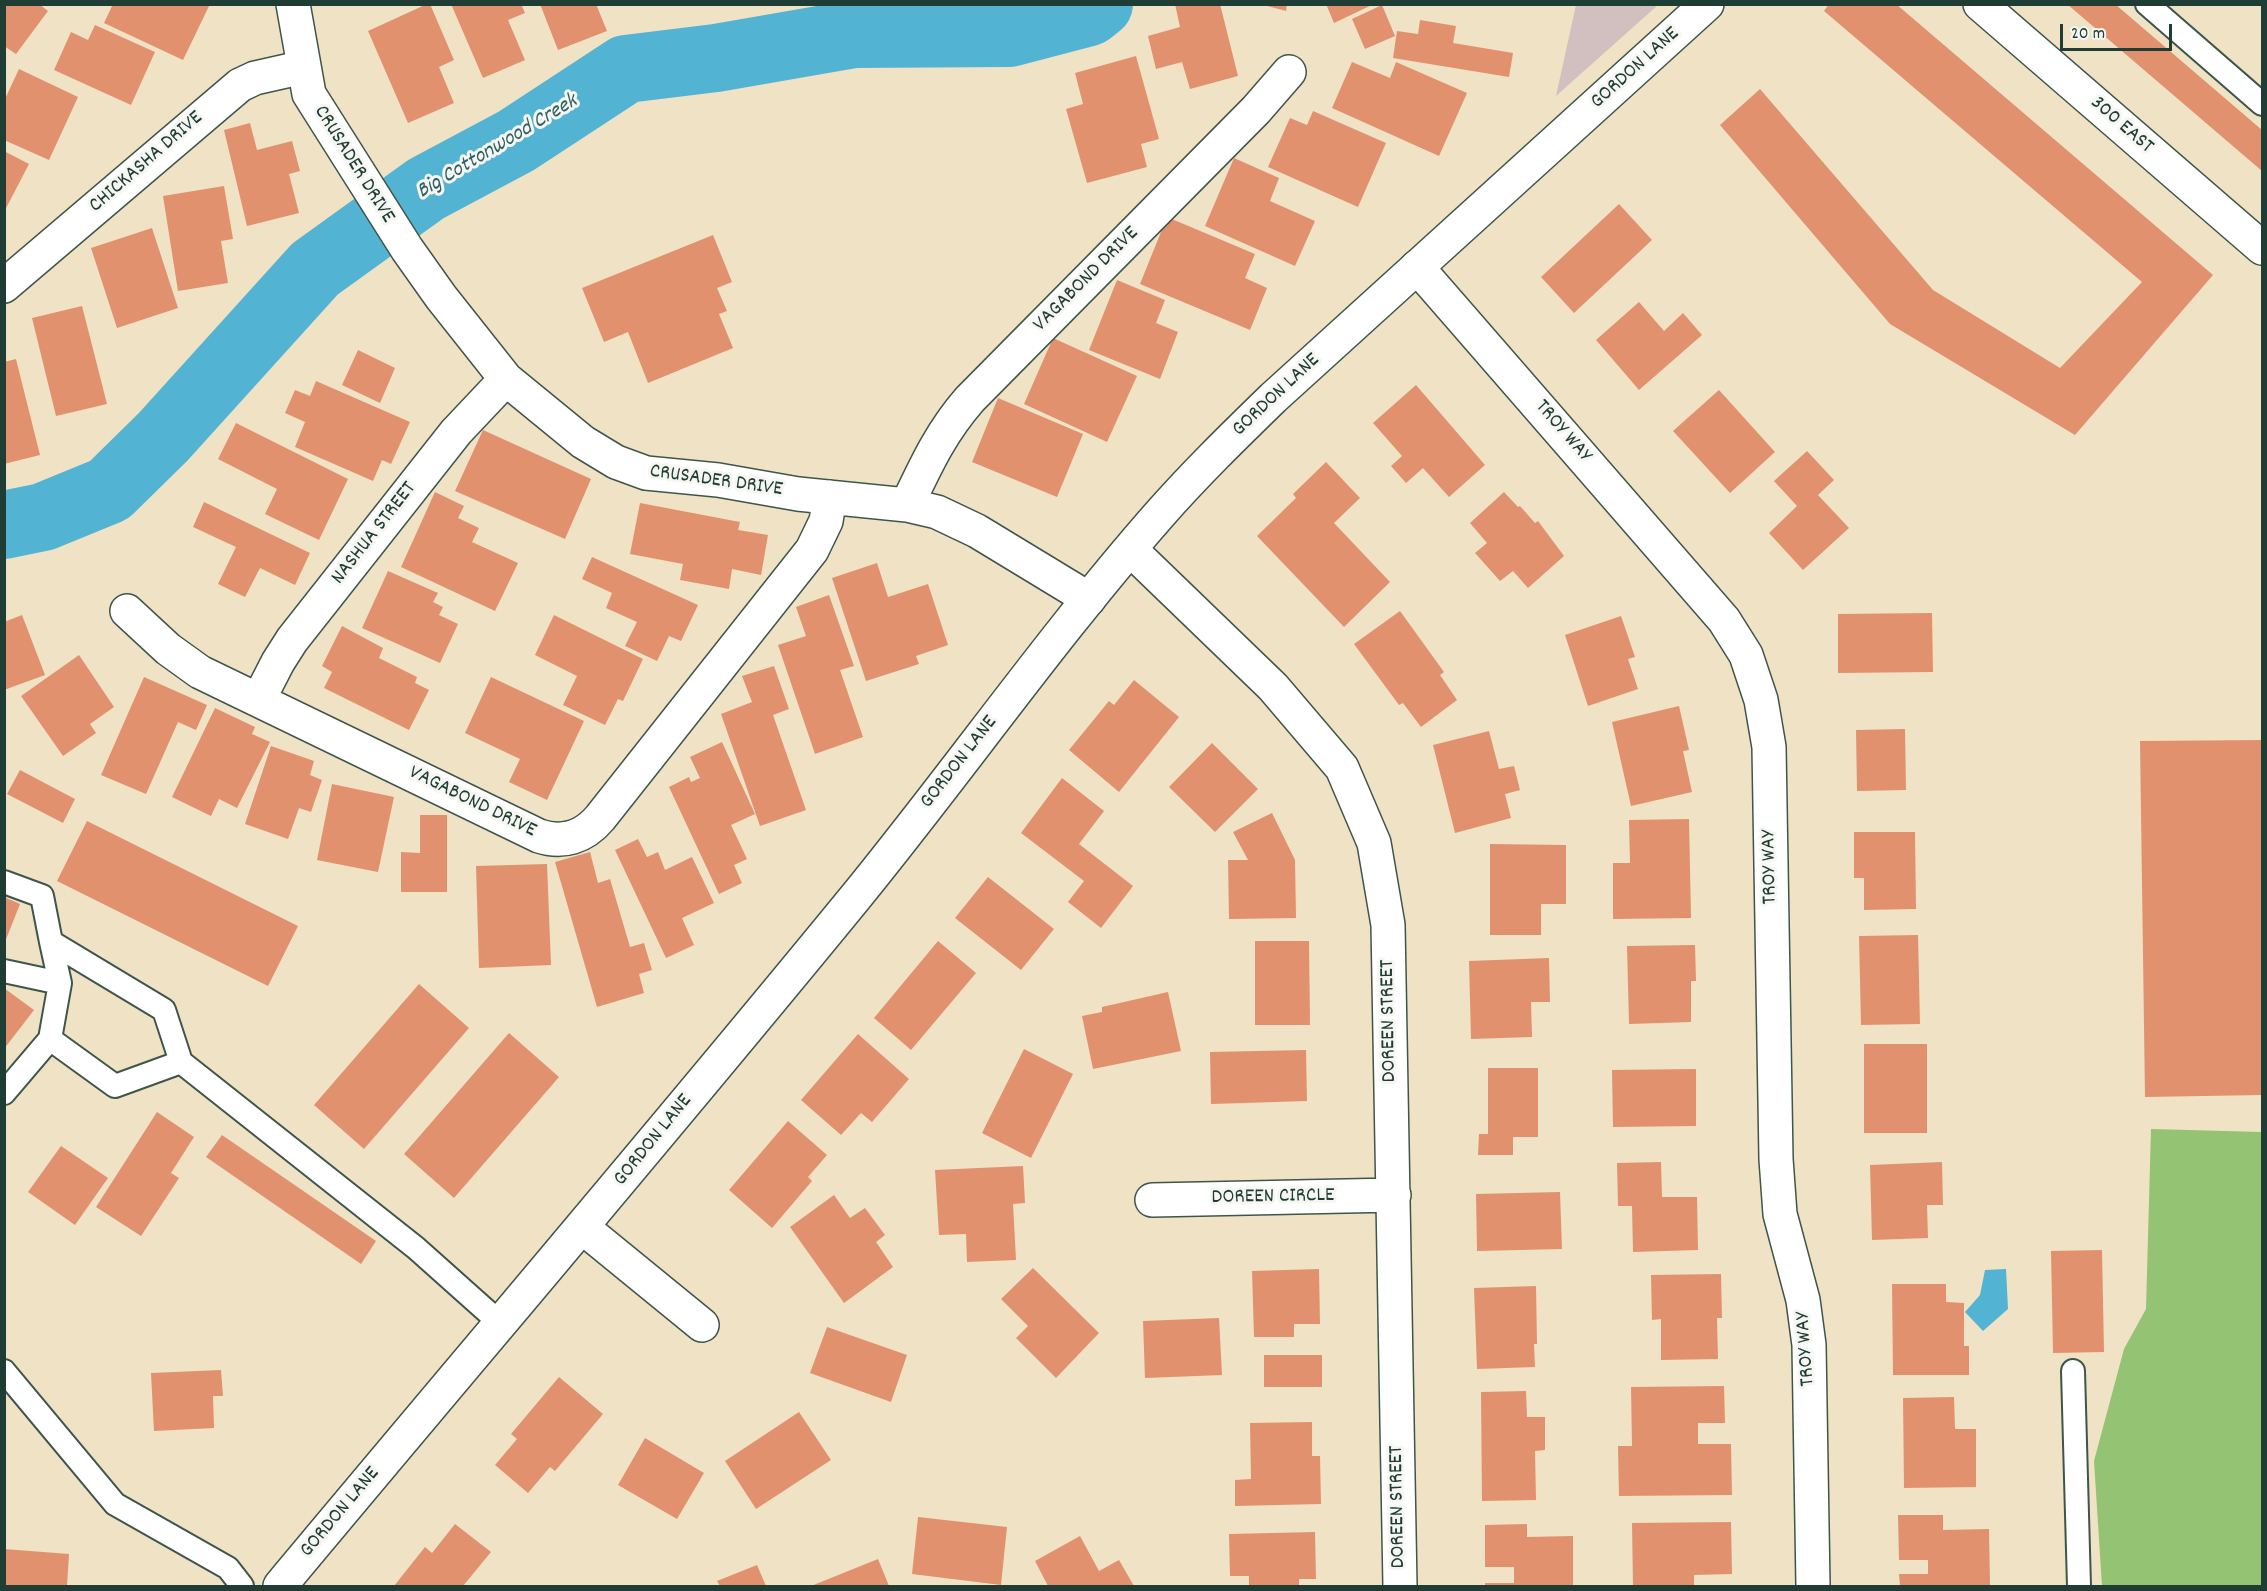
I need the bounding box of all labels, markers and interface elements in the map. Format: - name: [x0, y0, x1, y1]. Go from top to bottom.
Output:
- scale bar: [2063, 12, 2176, 50]
- text: 20 m: [2071, 22, 2105, 47]
- street label: GORDON LANE: [1586, 23, 1686, 115]
- water label: Big Cottonwood Creek: [413, 90, 583, 206]
- street label: 300 EAST: [2084, 92, 2158, 160]
- street label: CRUSADER DRIVE: [307, 101, 399, 229]
- street label: CHICKASHA DRIVE: [85, 107, 209, 219]
- street label: VAGABOND DRIVE: [1029, 222, 1145, 338]
- street label: GORDON LANE: [1228, 349, 1326, 443]
- street label: TROY WAY: [1528, 396, 1596, 468]
- street label: CRUSADER DRIVE: [648, 460, 784, 504]
- street label: NASHUA STREET: [327, 478, 423, 590]
- street label: GORDON LANE: [916, 712, 1004, 814]
- street label: VAGABOND DRIVE: [404, 761, 540, 845]
- street label: TROY WAY: [1758, 830, 1784, 904]
- street label: DOREEN STREET: [1376, 959, 1404, 1083]
- street label: GORDON LANE: [609, 1090, 699, 1192]
- street label: DOREEN CIRCLE: [1211, 1184, 1335, 1212]
- street label: TROY WAY: [1792, 1311, 1822, 1387]
- street label: DOREEN STREET: [1385, 1445, 1413, 1569]
- street label: GORDON LANE: [296, 1462, 386, 1564]

